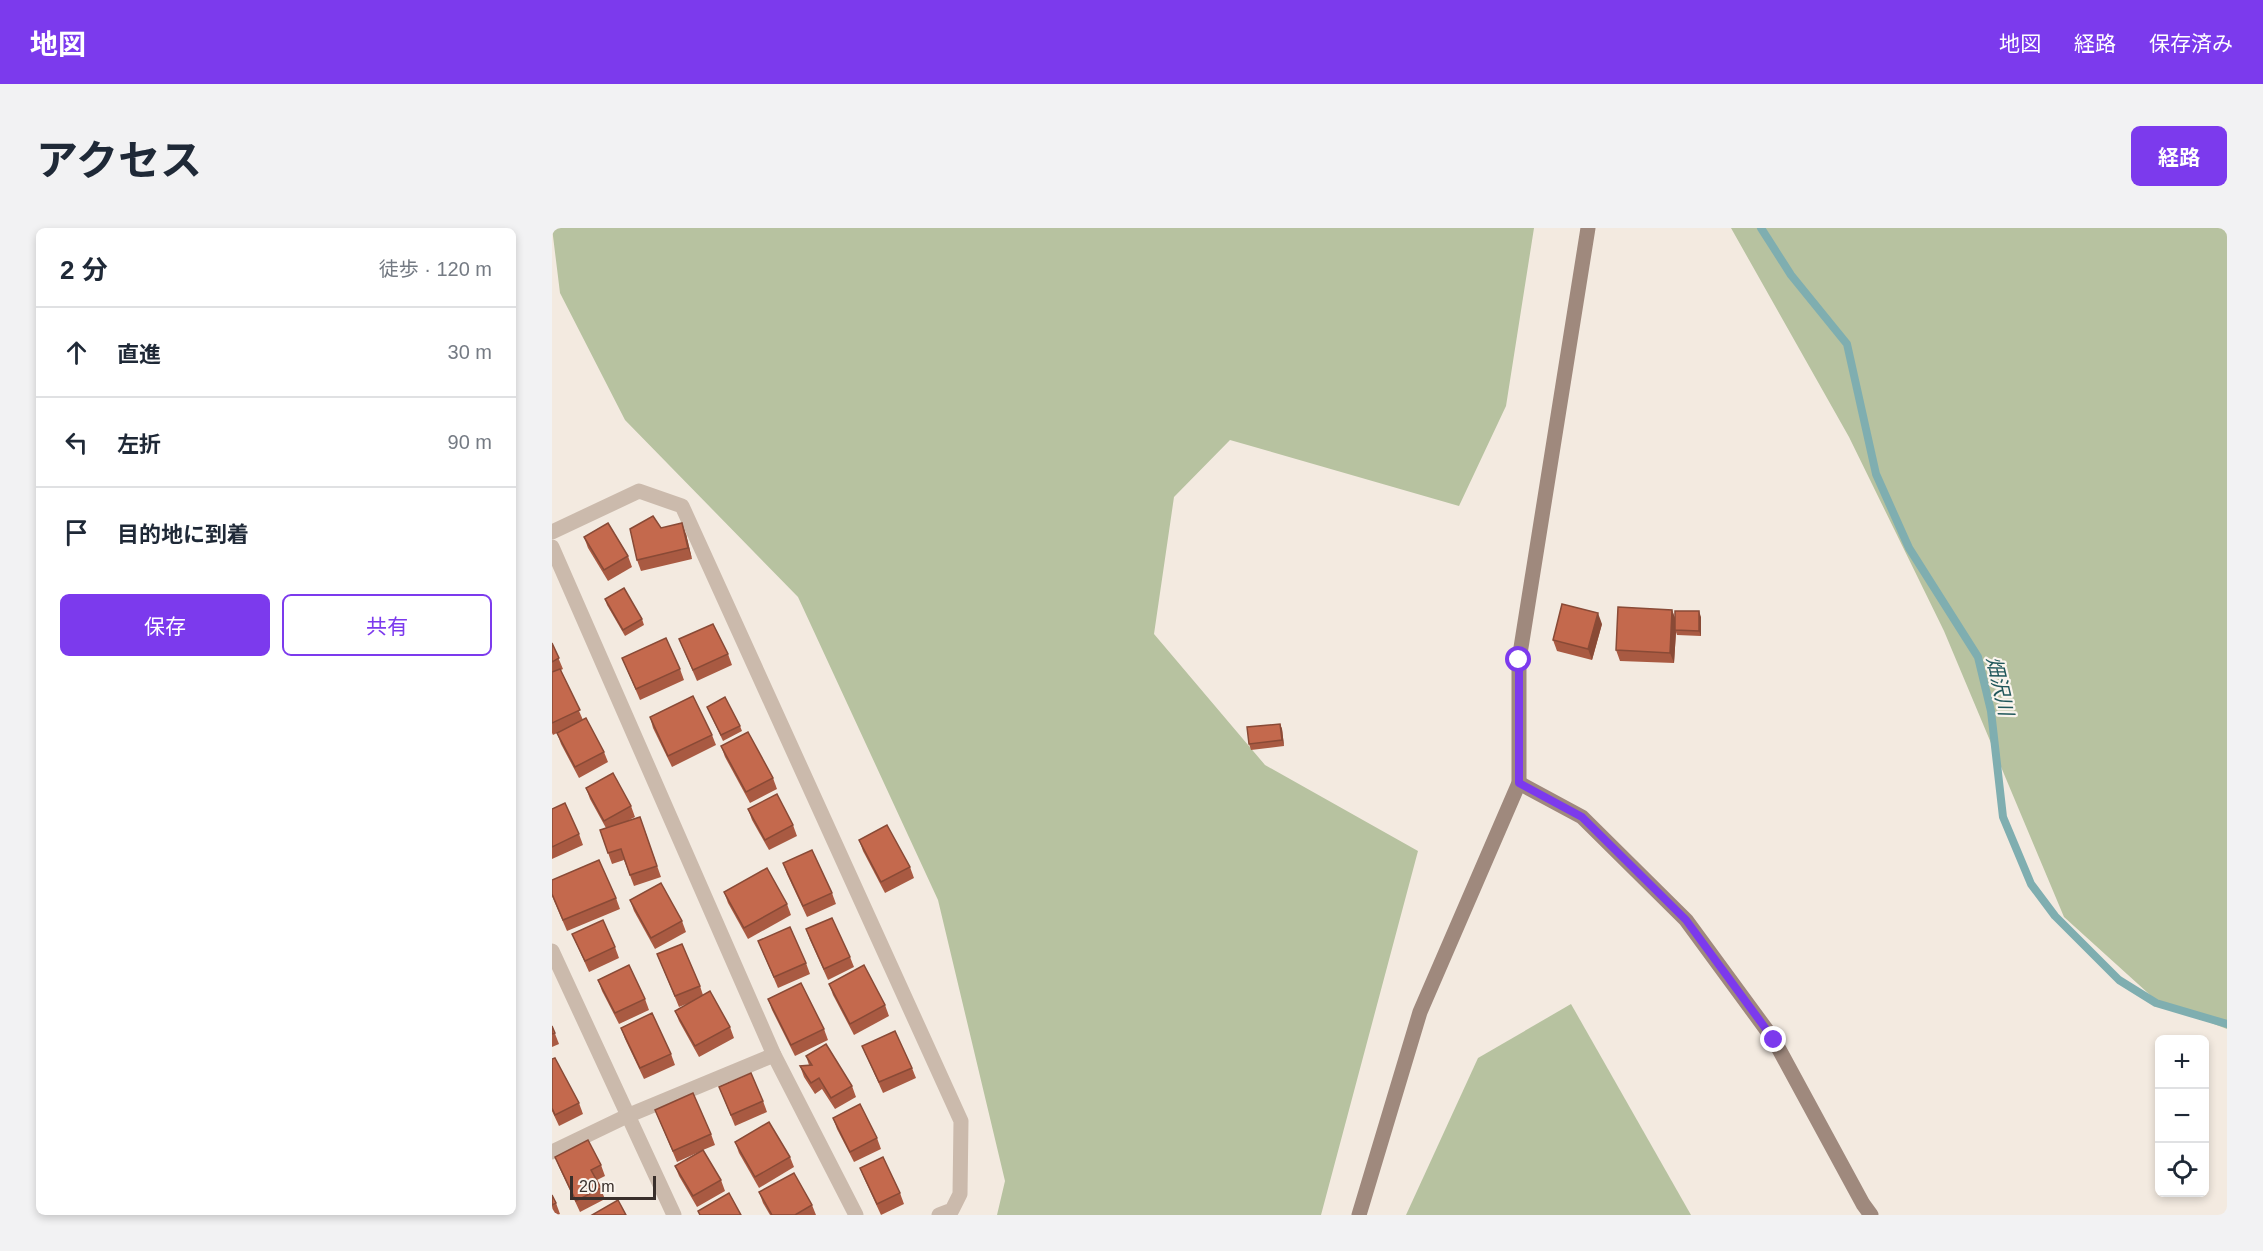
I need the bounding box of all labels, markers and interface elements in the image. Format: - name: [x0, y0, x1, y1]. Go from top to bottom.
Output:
- text: 地図: [30, 29, 86, 60]
- text: 地図: [1999, 32, 2041, 55]
- text: 経路: [2074, 32, 2116, 55]
- text: 保存済み: [2149, 32, 2233, 55]
- button: 経路: [2131, 126, 2227, 186]
- text: アクセス: [36, 137, 202, 184]
- text: 2 分: [60, 255, 108, 285]
- text: 徒歩 · 120 m: [379, 258, 492, 280]
- icon: ahead: [60, 336, 93, 369]
- text: 30 m: [448, 341, 492, 363]
- text: 直進: [117, 342, 161, 367]
- icon: left: [60, 426, 93, 459]
- text: 90 m: [448, 431, 492, 453]
- text: 左折: [117, 432, 161, 457]
- icon: arrive: [60, 516, 93, 549]
- text: 目的地に到着: [117, 522, 249, 547]
- button: 保存: [60, 594, 270, 656]
- button: 共有: [282, 594, 492, 656]
- route start: [1505, 646, 1531, 672]
- water label: 畑沢川: [1983, 654, 2018, 720]
- route end: [1760, 1026, 1786, 1052]
- map controls: [2155, 1035, 2209, 1197]
- button: +: [2155, 1035, 2209, 1089]
- button: −: [2155, 1089, 2209, 1143]
- button: locate: [2155, 1143, 2209, 1197]
- scale bar: [570, 1173, 656, 1200]
- text: 20 m: [579, 1178, 615, 1195]

